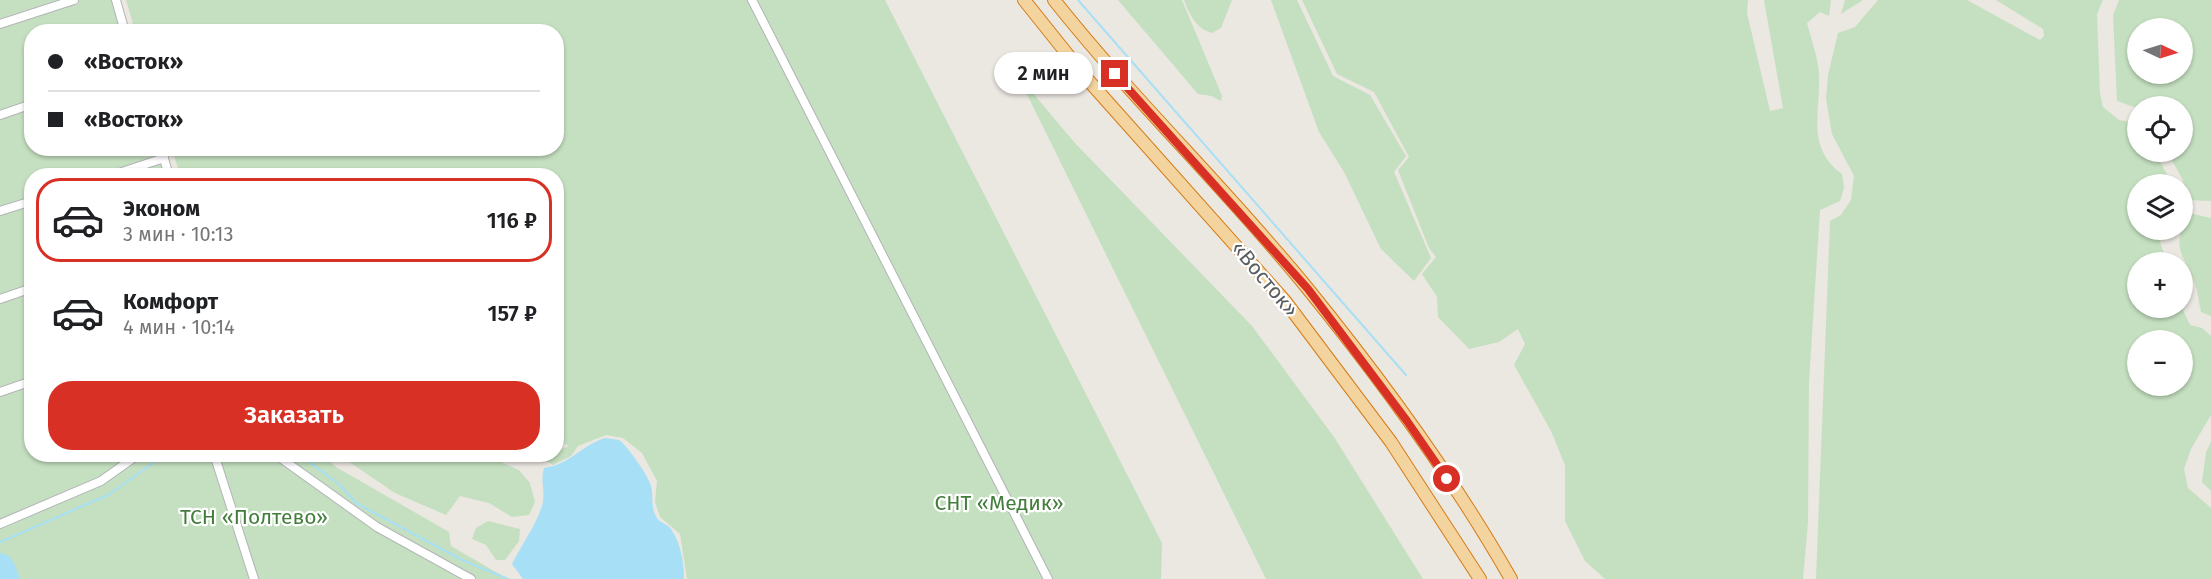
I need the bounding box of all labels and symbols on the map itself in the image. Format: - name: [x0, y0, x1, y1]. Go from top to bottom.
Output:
- north arrow: [2127, 18, 2193, 84]
- callout: 2 мин: [995, 53, 1094, 95]
- route end: [1101, 60, 1128, 87]
- street label: «Восток»: [1226, 236, 1304, 322]
- route start: [1433, 465, 1460, 492]
- park label: СНТ «Медик»: [934, 490, 1064, 516]
- park label: ТСН «Полтево»: [180, 504, 328, 530]

